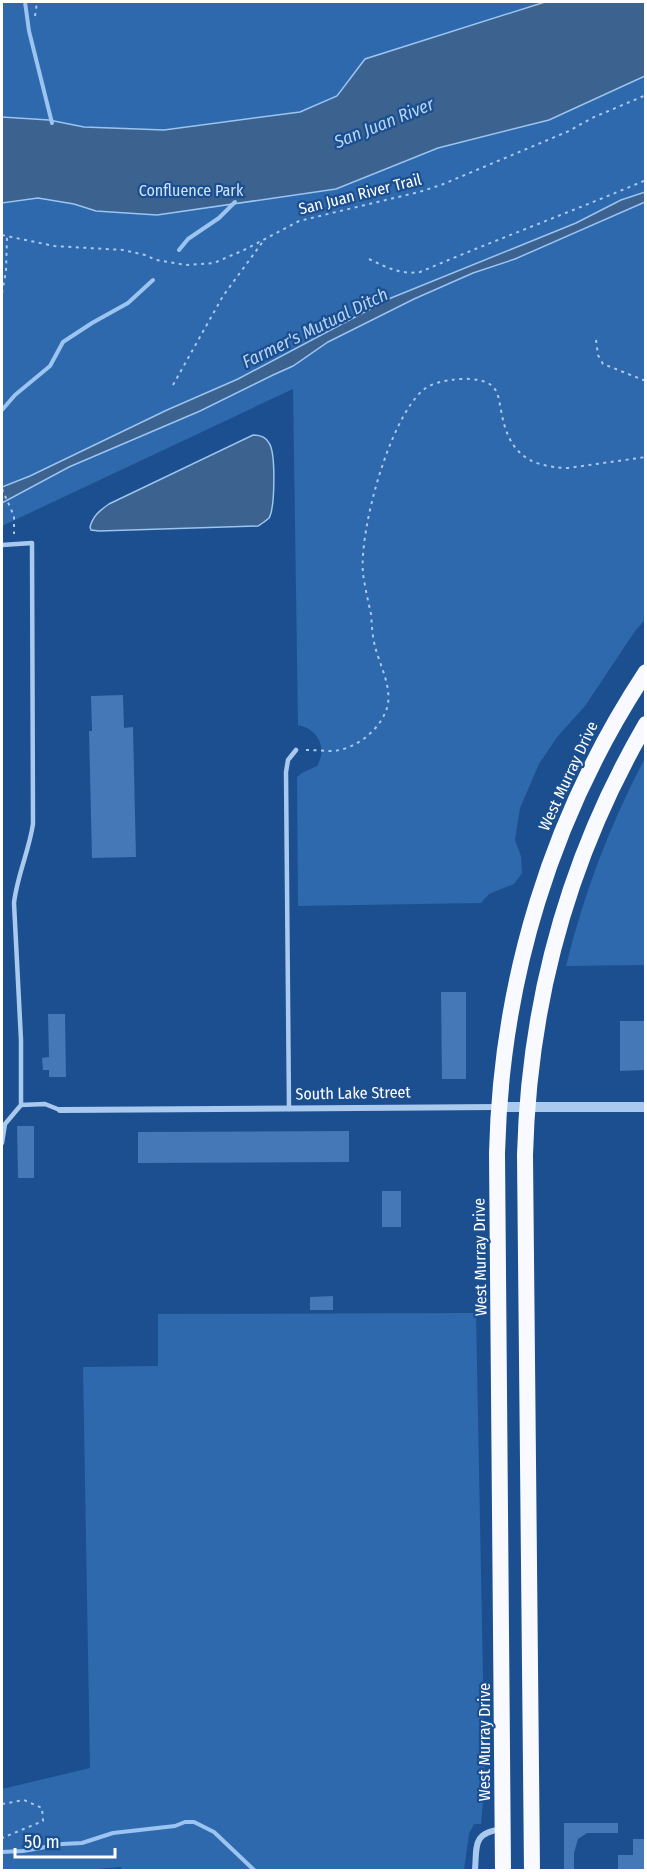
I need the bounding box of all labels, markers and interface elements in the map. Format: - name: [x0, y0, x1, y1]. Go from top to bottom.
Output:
- water label: San Juan River: [330, 93, 438, 153]
- street label: San Juan River Trail: [297, 170, 423, 218]
- park label: Confluence Park: [139, 181, 244, 200]
- water label: Farmer's Mutual Ditch: [238, 283, 392, 373]
- street label: West Murray Drive: [534, 718, 602, 834]
- street label: South Lake Street: [295, 1082, 412, 1104]
- street label: West Murray Drive: [469, 1198, 491, 1316]
- street label: West Murray Drive: [475, 1683, 494, 1801]
- scale bar: [15, 1821, 116, 1859]
- text: 50 m: [24, 1831, 60, 1853]

